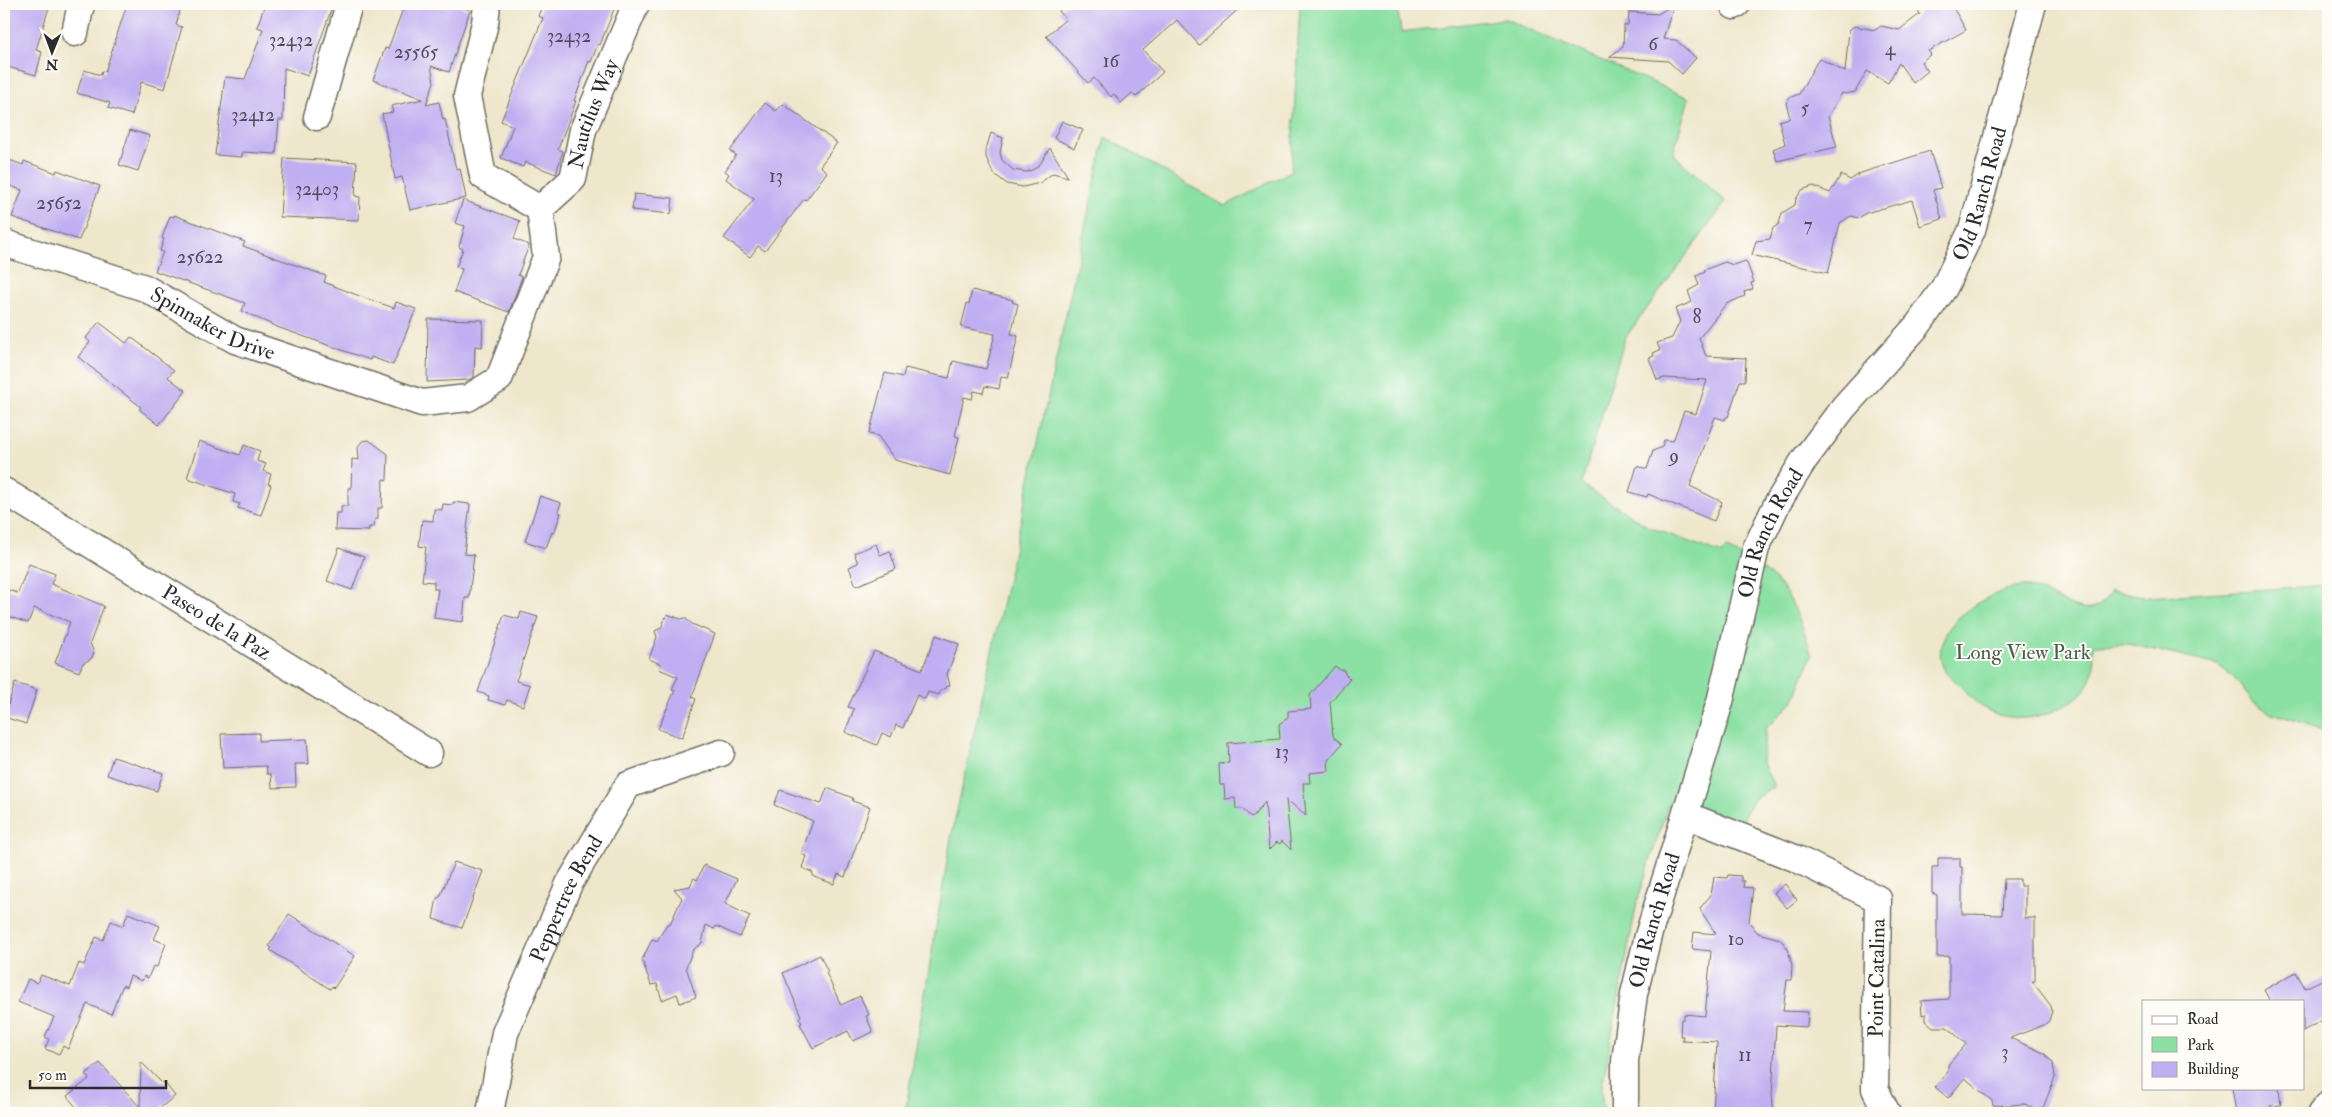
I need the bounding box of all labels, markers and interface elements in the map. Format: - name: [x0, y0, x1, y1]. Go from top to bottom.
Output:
- house number: 32432: [547, 24, 591, 48]
- north arrow: [28, 28, 78, 78]
- house number: 32432: [269, 28, 313, 52]
- house number: 6: [1648, 32, 1659, 56]
- house number: 4: [1885, 37, 1896, 61]
- house number: 25565: [394, 40, 439, 64]
- house number: 16: [1103, 49, 1121, 73]
- street label: Nautilus Way: [562, 54, 625, 171]
- text: N: [45, 56, 59, 73]
- house number: 5: [1801, 96, 1810, 120]
- house number: 32412: [231, 103, 275, 127]
- street label: Old Ranch Road: [1946, 123, 2013, 265]
- house number: 13: [769, 164, 783, 188]
- house number: 32403: [295, 177, 339, 201]
- house number: 25652: [36, 191, 82, 215]
- house number: 7: [1804, 213, 1813, 237]
- house number: 25622: [177, 245, 223, 269]
- street label: Spinnaker Drive: [146, 281, 279, 366]
- house number: 8: [1693, 305, 1702, 329]
- house number: 9: [1667, 444, 1679, 468]
- street label: Old Ranch Road: [1731, 463, 1810, 601]
- street label: Paseo de la Paz: [157, 578, 276, 666]
- park label: Long View Park: [1955, 639, 2091, 666]
- house number: 13: [1275, 740, 1289, 764]
- street label: Peppertree Bend: [523, 829, 609, 966]
- street label: Old Ranch Road: [1622, 849, 1687, 991]
- street label: Point Catalina: [1862, 918, 1892, 1038]
- house number: 10: [1728, 927, 1744, 951]
- legend: [2142, 1000, 2304, 1090]
- text: Road: [2187, 1010, 2219, 1029]
- text: Park: [2187, 1036, 2214, 1055]
- house number: 3: [2001, 1040, 2009, 1064]
- house number: 11: [1738, 1043, 1752, 1067]
- scale bar: [30, 1057, 166, 1089]
- text: Building: [2187, 1060, 2239, 1079]
- text: 50 m: [38, 1066, 67, 1085]

